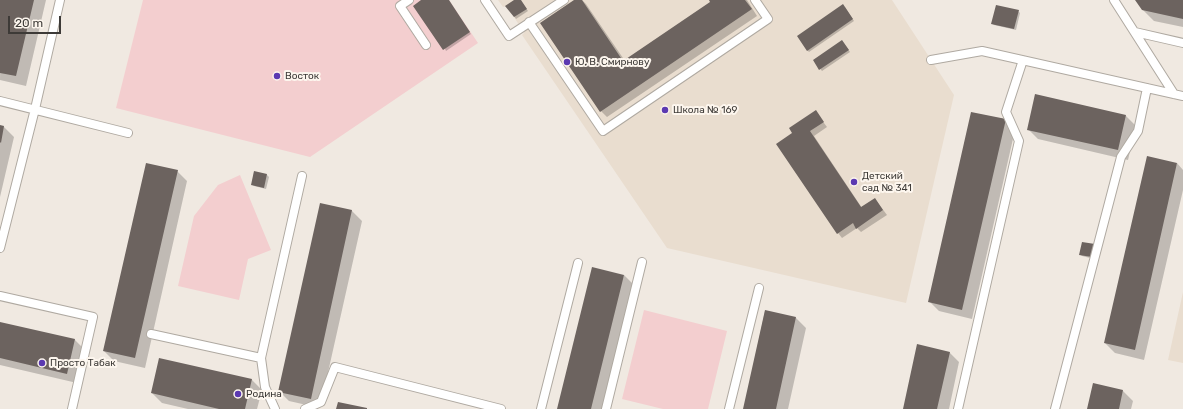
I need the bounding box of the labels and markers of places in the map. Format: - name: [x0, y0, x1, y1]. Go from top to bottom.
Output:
- place label: Ю. В. Смирнову: [575, 56, 649, 68]
- marker: Ю. В. Смирнову: [562, 57, 572, 67]
- place label: Восток: [285, 70, 319, 82]
- marker: Восток: [272, 71, 282, 81]
- place label: Школа № 169: [673, 104, 737, 116]
- marker: Школа № 169: [660, 105, 670, 115]
- place label: Детский сад № 341: [862, 170, 912, 194]
- marker: Детский сад № 341: [849, 177, 859, 187]
- place label: Просто Табак: [50, 357, 116, 369]
- marker: Просто Табак: [37, 358, 47, 368]
- place label: Родина: [246, 388, 282, 400]
- marker: Родина: [233, 389, 243, 399]

